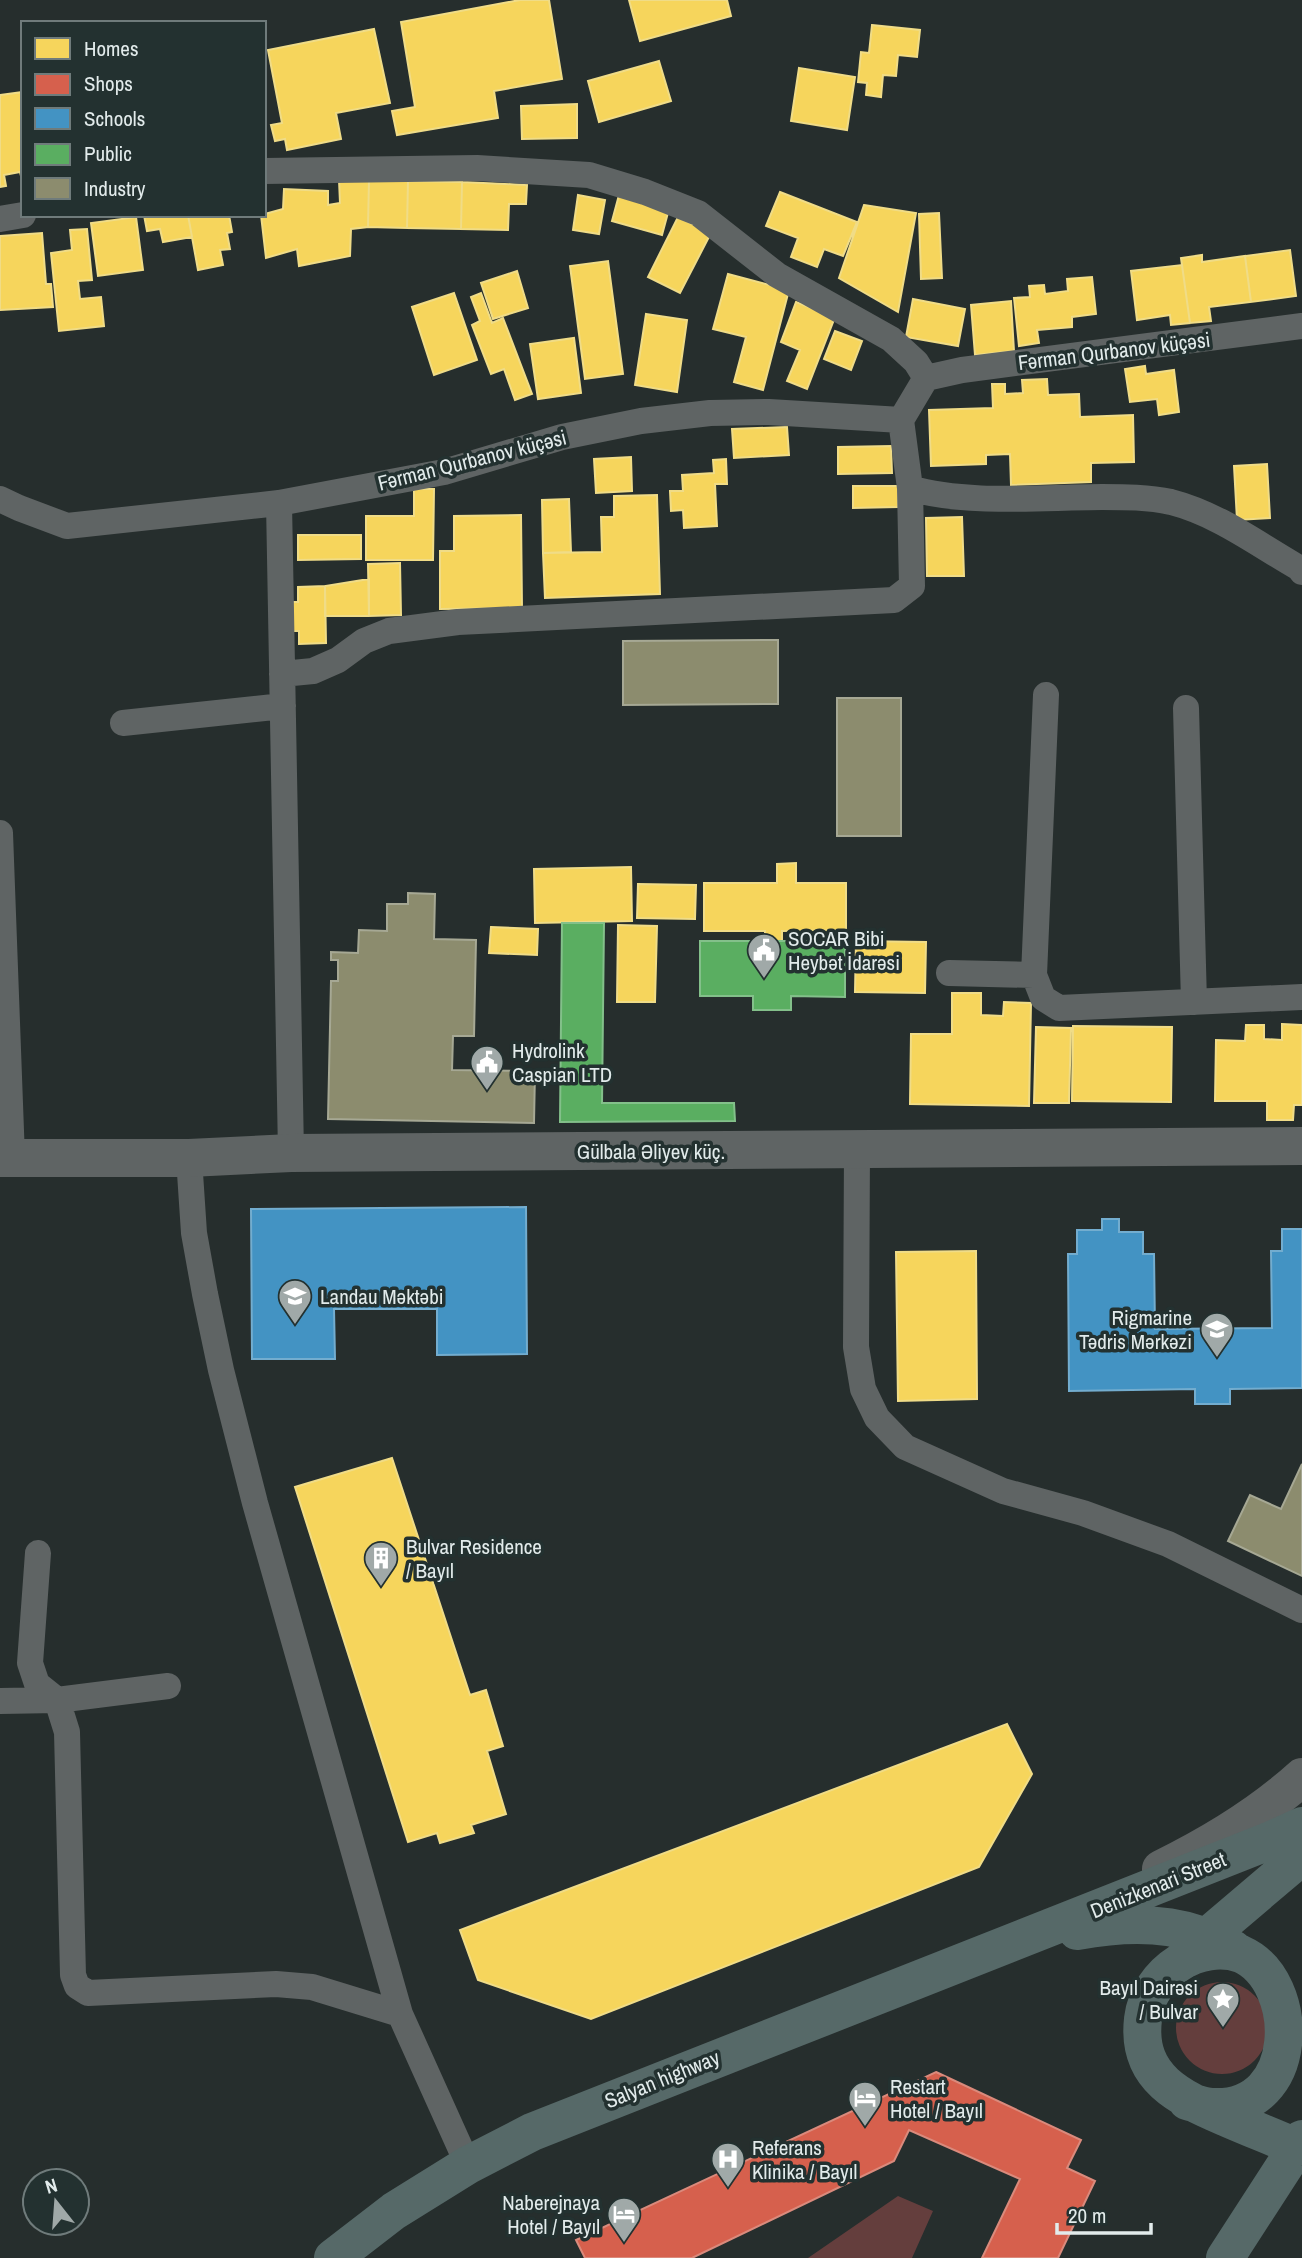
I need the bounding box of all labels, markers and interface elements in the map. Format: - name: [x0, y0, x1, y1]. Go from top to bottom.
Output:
- legend: [21, 21, 266, 217]
- text: Homes: [84, 34, 139, 63]
- text: Shops: [84, 69, 133, 98]
- text: Schools: [84, 104, 145, 133]
- text: Public: [84, 139, 132, 168]
- text: Industry: [84, 174, 146, 203]
- street label: Fərman Qurbanov küçəsi: [1016, 325, 1212, 377]
- street label: Fərman Qurbanov küçəsi: [375, 423, 569, 497]
- place label: SOCAR Bibi Heybət İdarəsi: [788, 924, 900, 977]
- public building icon: SOCAR Bibi Heybət İdarəsi: [745, 931, 783, 980]
- place label: Hydrolink Caspian LTD: [512, 1036, 612, 1089]
- public building icon: Hydrolink Caspian LTD: [468, 1043, 506, 1092]
- street label: Gülbala Əliyev küç.: [577, 1137, 725, 1166]
- school or university icon: Landau Məktəbi: [276, 1277, 314, 1326]
- place label: Landau Məktəbi: [320, 1282, 444, 1311]
- place label: Rigmarine Tədris Mərkəzi: [1079, 1303, 1192, 1356]
- school or university icon: Rigmarine Tədris Mərkəzi: [1198, 1310, 1236, 1359]
- place label: Bulvar Residence / Bayıl: [406, 1532, 542, 1585]
- building icon: Bulvar Residence / Bayıl: [362, 1539, 400, 1588]
- street label: Denizkenari Street: [1086, 1845, 1230, 1925]
- place label: Bayıl Dairəsi / Bulvar: [1099, 1973, 1198, 2026]
- place icon: Bayıl Dairəsi / Bulvar: [1204, 1980, 1242, 2029]
- street label: Salyan highway: [600, 2043, 724, 2115]
- place label: Restart Hotel / Bayıl: [890, 2072, 983, 2125]
- hotel icon: Restart Hotel / Bayıl: [846, 2079, 884, 2128]
- place label: Referans Klinika / Bayıl: [752, 2133, 857, 2186]
- hospital icon: Referans Klinika / Bayıl: [709, 2140, 747, 2189]
- north arrow: [21, 2167, 91, 2237]
- text: N: [42, 2172, 60, 2200]
- place label: Naberejnaya Hotel / Bayıl: [502, 2188, 600, 2241]
- scale bar: [1057, 2192, 1152, 2236]
- hotel icon: Naberejnaya Hotel / Bayıl: [605, 2195, 643, 2244]
- text: 20 m: [1068, 2201, 1106, 2230]

